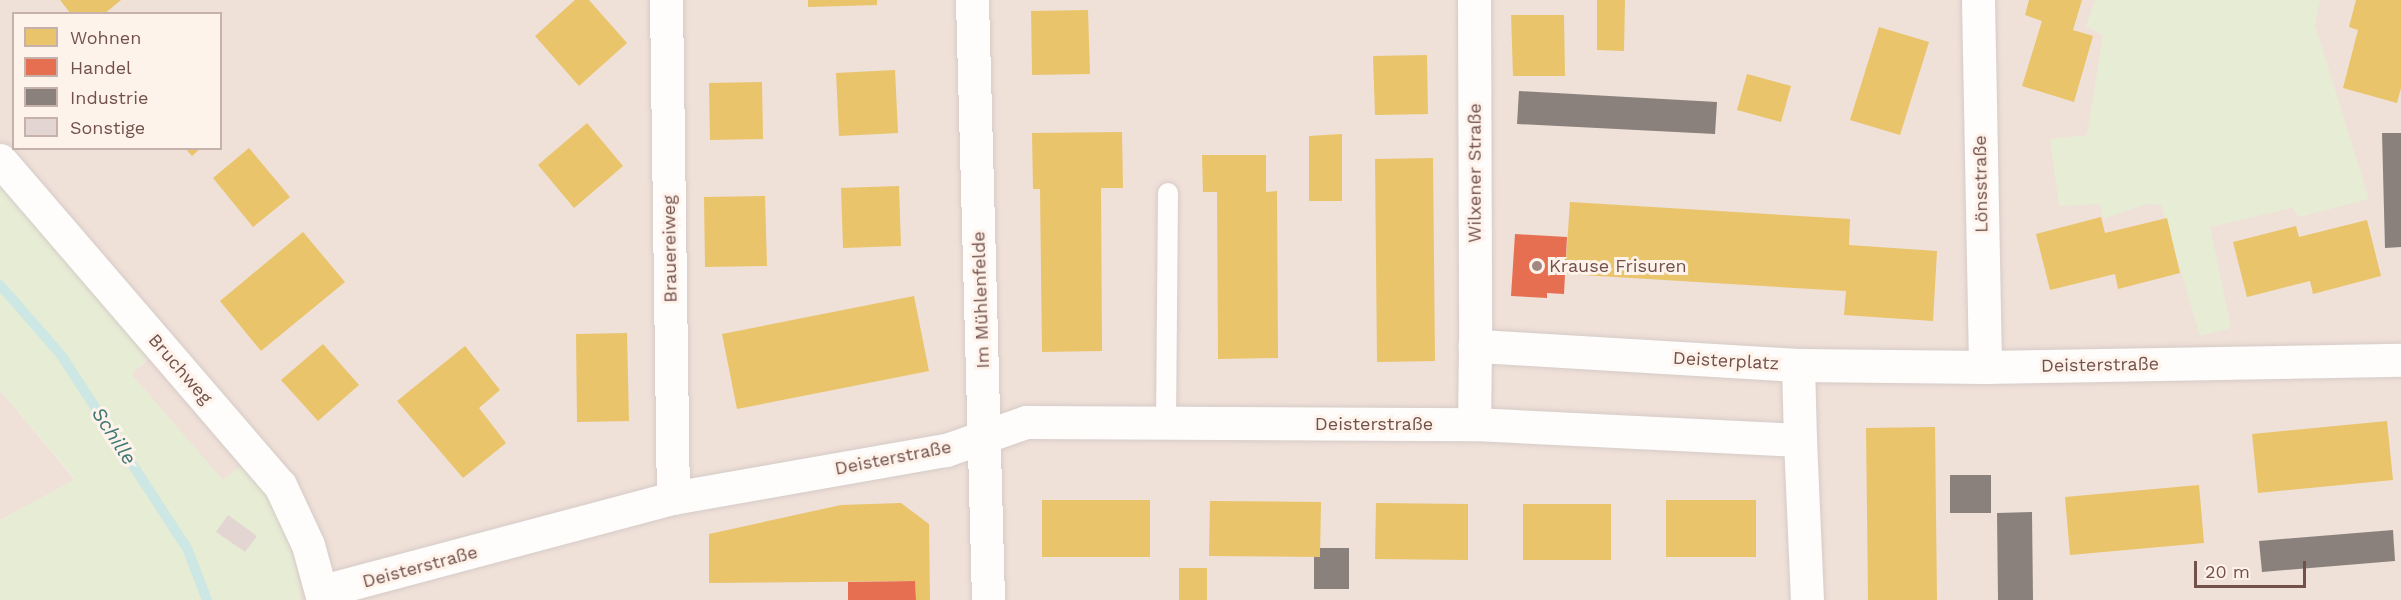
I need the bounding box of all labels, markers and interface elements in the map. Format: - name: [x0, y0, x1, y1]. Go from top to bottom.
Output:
- legend: [12, 12, 222, 150]
- text: Wohnen: [70, 27, 141, 48]
- text: Handel: [70, 57, 132, 78]
- text: Industrie: [70, 87, 148, 108]
- street label: Wilxener Straße: [1464, 103, 1486, 243]
- text: Sonstige: [70, 117, 145, 138]
- street label: Lönsstraße: [1969, 135, 1993, 233]
- street label: Brauereiweg: [658, 195, 682, 303]
- street label: Im Mühlenfelde: [968, 231, 994, 369]
- place label: Krause Frisuren: [1549, 255, 1687, 277]
- marker: Krause Frisuren: [1530, 259, 1544, 273]
- street label: Bruchweg: [144, 329, 216, 409]
- street label: Deisterplatz: [1672, 347, 1780, 375]
- street label: Deisterstraße: [2041, 353, 2159, 377]
- water label: Schille: [86, 403, 142, 469]
- street label: Deisterstraße: [1315, 413, 1433, 435]
- street label: Deisterstraße: [833, 436, 953, 480]
- street label: Deisterstraße: [360, 541, 480, 593]
- scale bar: [2197, 549, 2310, 587]
- text: 20 m: [2205, 561, 2250, 582]

